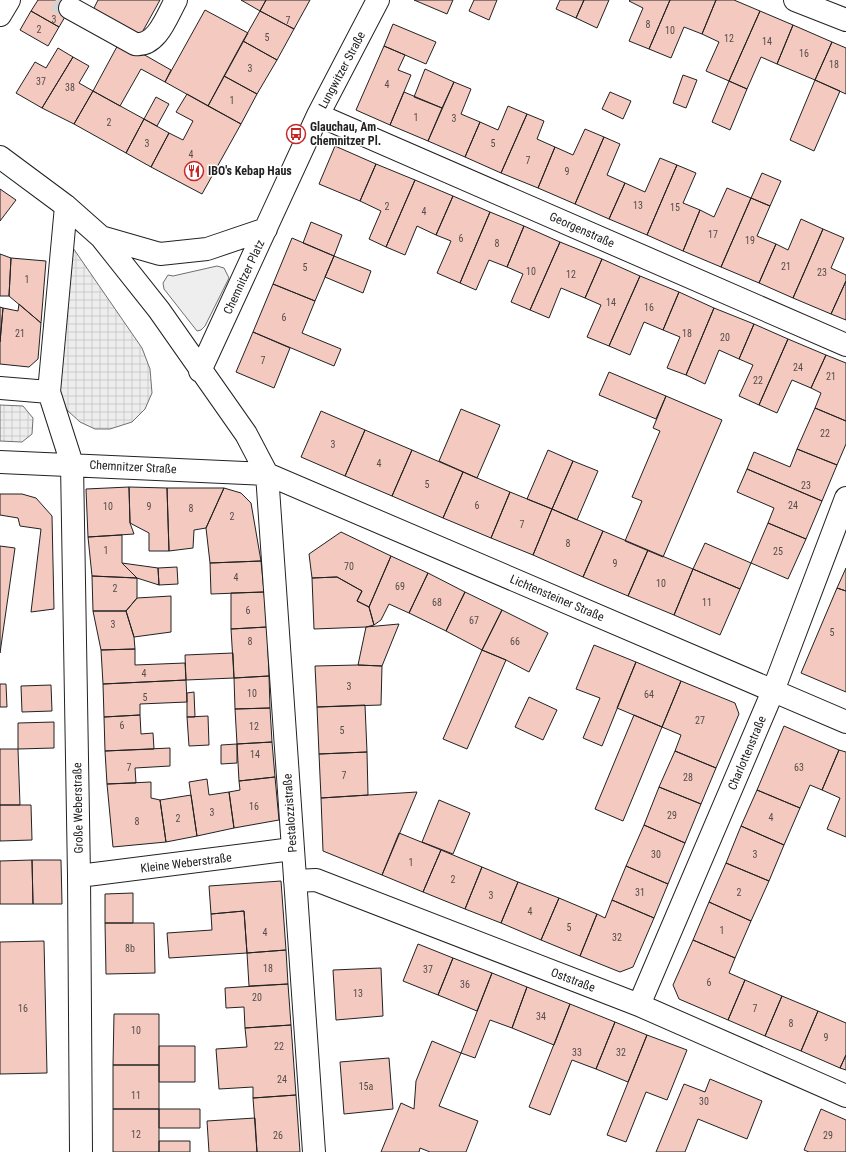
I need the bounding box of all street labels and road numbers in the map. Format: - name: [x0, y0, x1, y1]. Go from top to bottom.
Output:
- street label: Lungwitzer Straße: [316, 29, 368, 111]
- street label: Georgenstraße: [547, 209, 617, 251]
- street label: Chemnitzer Platz: [221, 238, 267, 316]
- street label: Chemnitzer Straße: [89, 458, 177, 476]
- street label: Lichtensteiner Straße: [508, 572, 607, 624]
- street label: Charlottenstraße: [725, 713, 769, 792]
- street label: Große Weberstraße: [70, 762, 86, 854]
- street label: Pestalozzistraße: [280, 773, 300, 853]
- street label: Kleine Weberstraße: [140, 850, 233, 876]
- street label: Oststraße: [549, 965, 597, 995]

